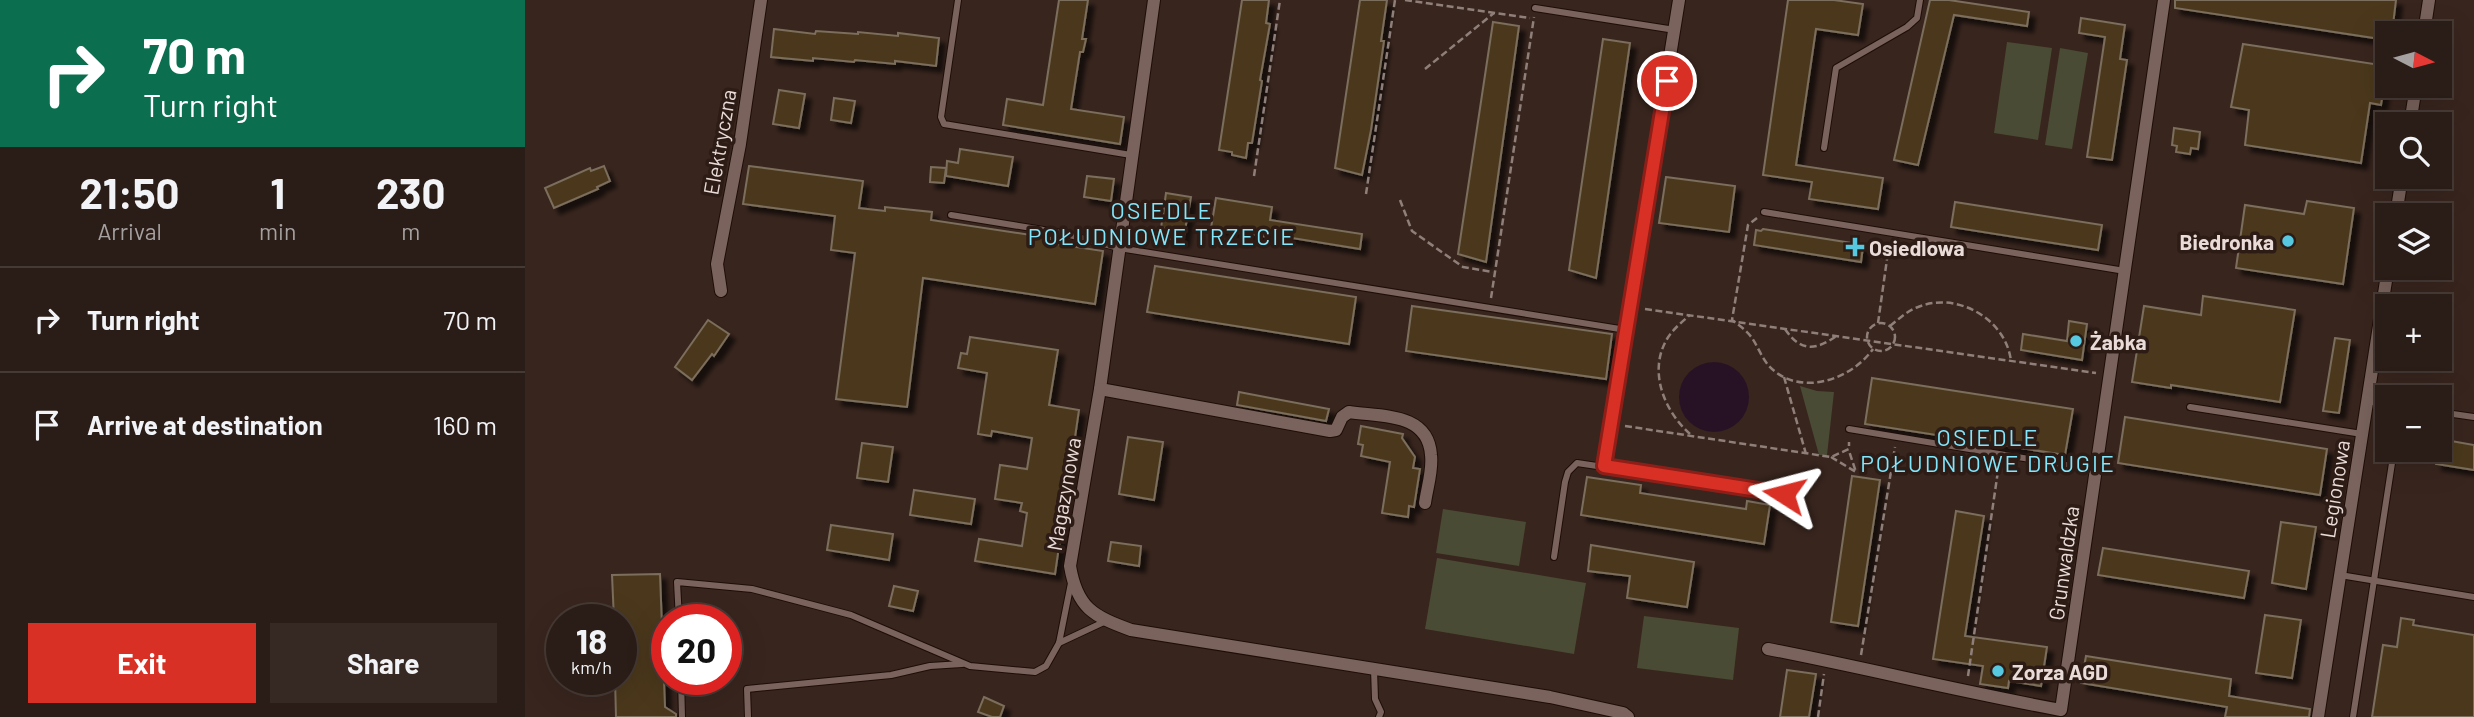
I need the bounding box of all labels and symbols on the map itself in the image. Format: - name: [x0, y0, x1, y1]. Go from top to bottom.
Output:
- north arrow: [2375, 21, 2452, 98]
- pin: [1637, 51, 1697, 111]
- street label: Elektryczna: [697, 87, 741, 197]
- district label: OSIEDLE POŁUDNIOWE TRZECIE: [1028, 196, 1296, 250]
- place label: Biedronka: [2180, 229, 2274, 254]
- marker: Biedronka: [2280, 233, 2296, 249]
- place label: Osiedlowa: [1869, 235, 1965, 260]
- marker: Osiedlowa: [1847, 239, 1863, 255]
- place label: Żabka: [2090, 329, 2146, 354]
- marker: Żabka: [2068, 333, 2084, 349]
- district label: OSIEDLE POŁUDNIOWE DRUGIE: [1860, 423, 2116, 477]
- street label: Magazynowa: [1041, 435, 1085, 553]
- street label: Legionowa: [2314, 438, 2354, 540]
- position arrow: [1747, 457, 1821, 531]
- street label: Grunwaldzka: [2043, 504, 2083, 622]
- speed limit sign: 20: [651, 604, 742, 695]
- place label: Zorza AGD: [2012, 659, 2108, 684]
- marker: Zorza AGD: [1990, 663, 2006, 679]

